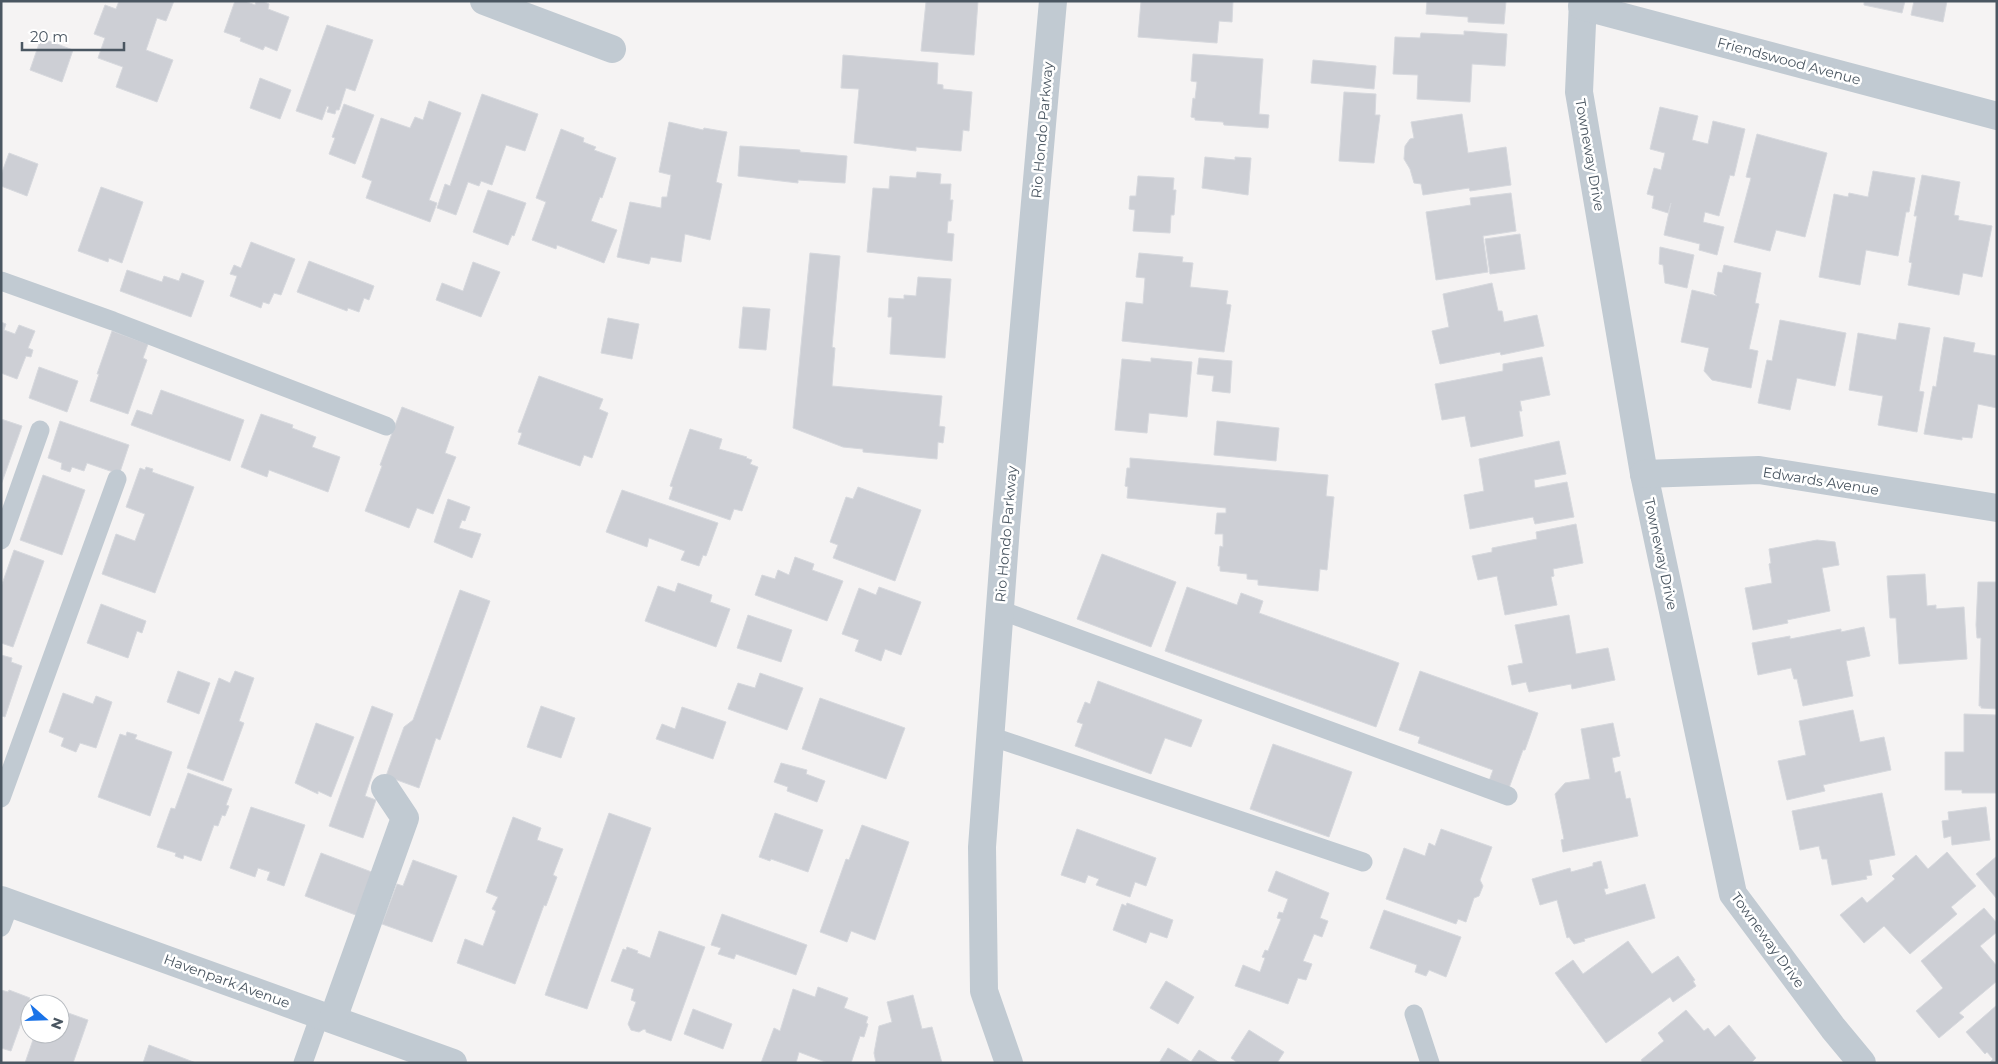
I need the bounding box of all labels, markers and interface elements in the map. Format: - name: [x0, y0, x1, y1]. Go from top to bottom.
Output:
- scale bar: [22, 20, 125, 52]
- text: 20 m: [30, 27, 68, 46]
- street label: Friendswood Avenue: [1715, 33, 1863, 89]
- street label: Rio Hondo Parkway: [1027, 61, 1057, 199]
- street label: Towneway Drive: [1571, 97, 1609, 213]
- street label: Edwards Avenue: [1762, 463, 1880, 499]
- street label: Rio Hondo Parkway: [991, 465, 1021, 603]
- street label: Towneway Drive: [1640, 496, 1682, 612]
- street label: Towneway Drive: [1727, 889, 1809, 991]
- street label: Havenpark Avenue: [161, 950, 293, 1012]
- north arrow: [20, 994, 70, 1044]
- text: N: [47, 1015, 68, 1032]

